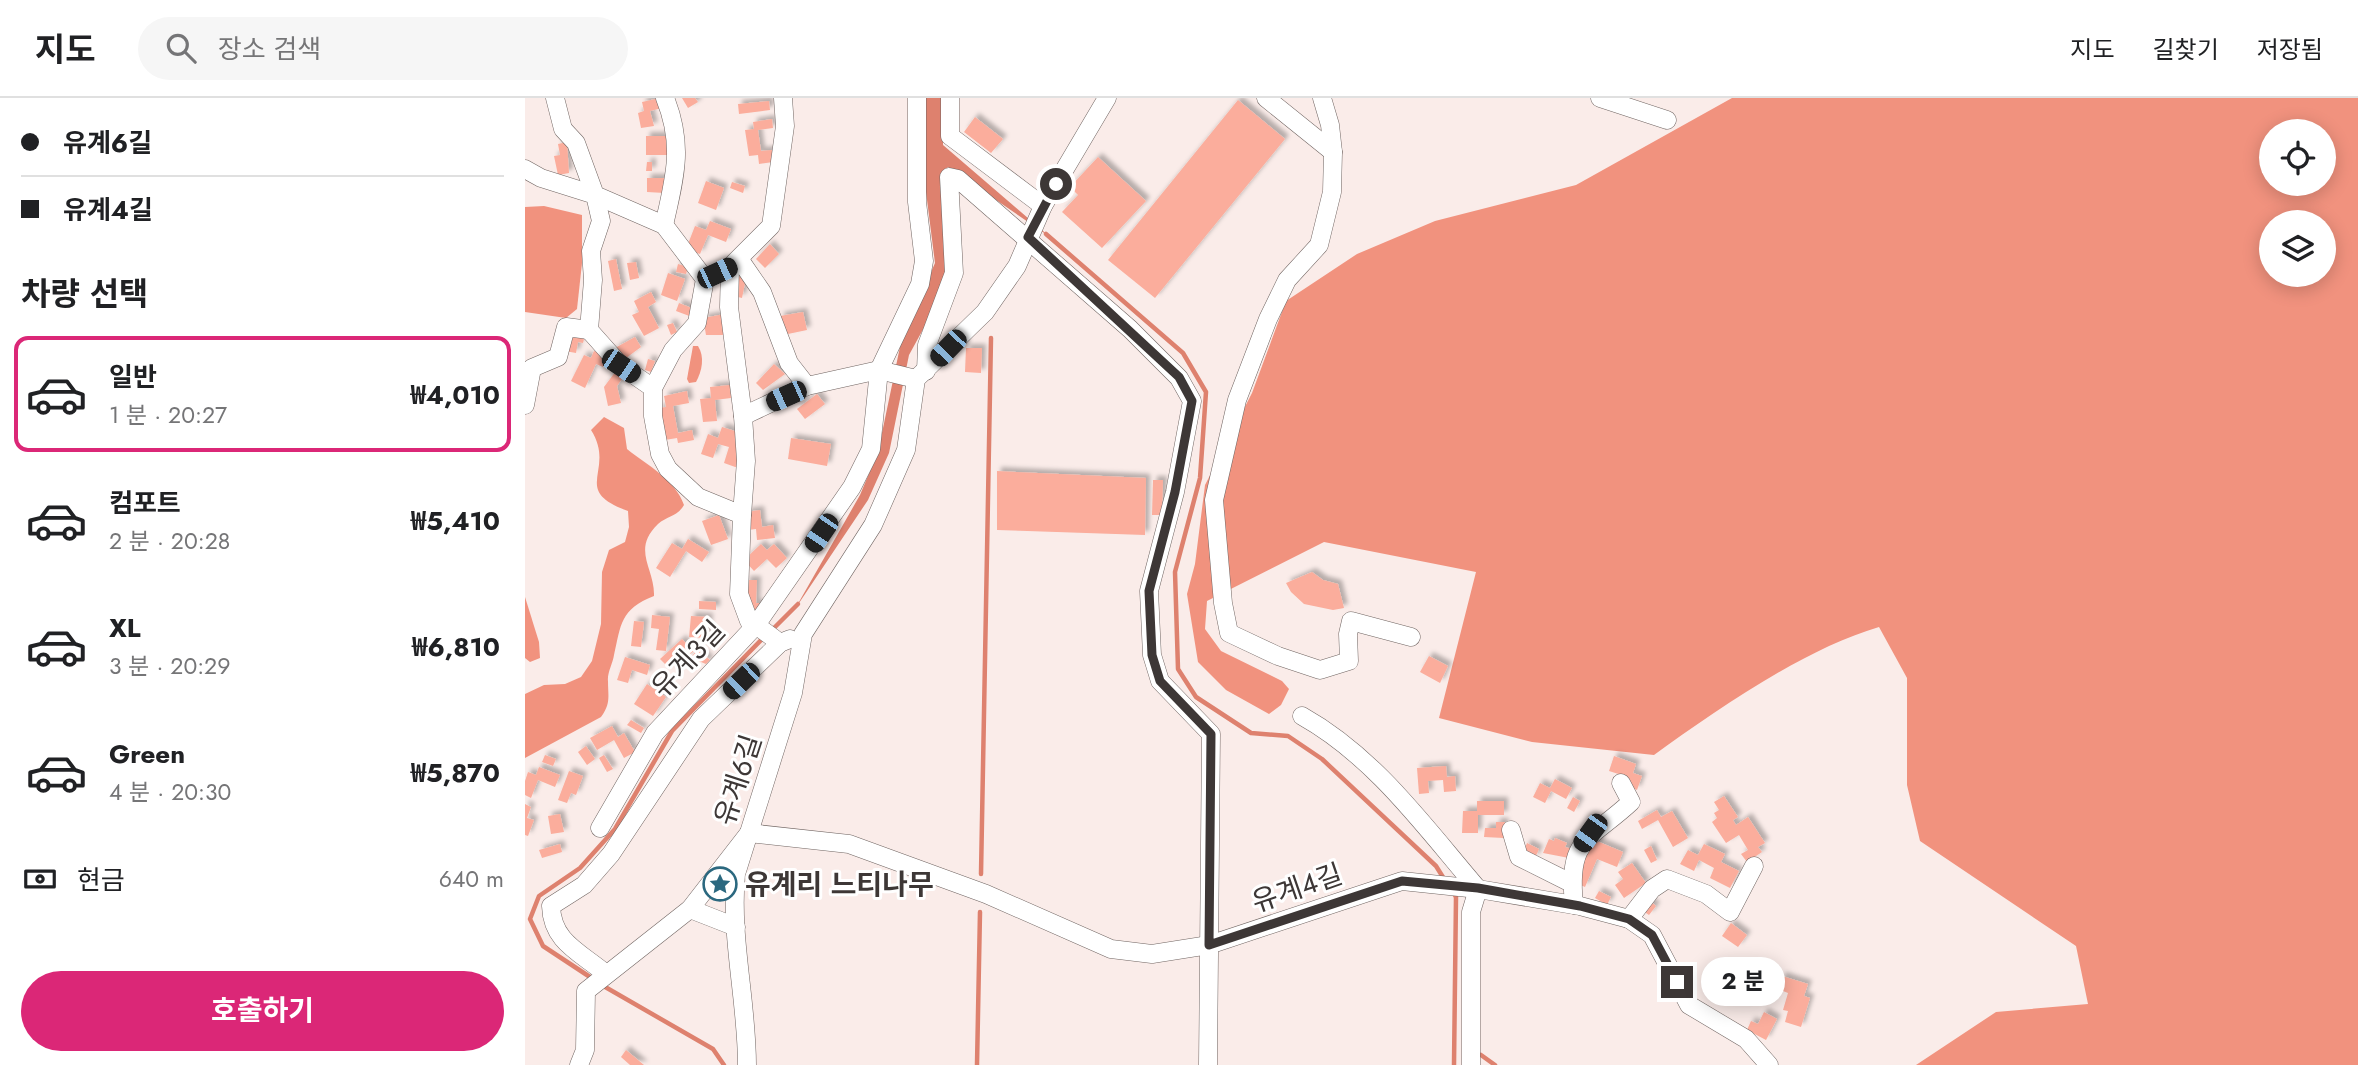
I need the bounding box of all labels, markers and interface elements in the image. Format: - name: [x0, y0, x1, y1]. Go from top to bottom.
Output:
- search box: [138, 17, 628, 80]
- text: 지도: [35, 26, 96, 73]
- icon: search: [162, 29, 200, 67]
- text: 장소 검색: [218, 30, 321, 68]
- text: 지도: [2070, 32, 2115, 67]
- text: 길찾기: [2153, 32, 2219, 67]
- text: 저장됨: [2257, 32, 2323, 67]
- map controls: [2259, 119, 2336, 287]
- button: locate: [2259, 119, 2336, 196]
- text: 유계6길: [63, 124, 152, 162]
- route start: [1040, 168, 1072, 200]
- text: 유계4길: [63, 191, 153, 229]
- button: layers: [2259, 210, 2336, 287]
- car: [694, 255, 741, 291]
- text: 차량 선택: [21, 271, 148, 317]
- car: [926, 326, 971, 370]
- car: [598, 346, 645, 386]
- text: 일반: [109, 358, 157, 396]
- icon: car: [25, 363, 88, 426]
- text: ₩4,010: [410, 376, 500, 414]
- car: [763, 378, 810, 414]
- text: 1 분 · 20:27: [109, 398, 227, 432]
- text: 컴포트: [109, 484, 181, 522]
- icon: car: [25, 489, 88, 552]
- text: ₩5,410: [411, 502, 500, 540]
- car: [801, 510, 842, 556]
- text: 2 분 · 20:28: [109, 524, 230, 558]
- text: XL: [109, 609, 141, 647]
- street label: 유계3길: [641, 611, 735, 707]
- icon: car: [25, 615, 88, 678]
- text: ₩6,810: [412, 628, 500, 666]
- text: 3 분 · 20:29: [109, 649, 230, 683]
- car: [719, 659, 764, 703]
- street label: 유계6길: [704, 729, 772, 831]
- text: Green: [109, 735, 185, 773]
- icon: car: [25, 741, 88, 804]
- text: ₩5,870: [411, 754, 500, 792]
- text: 4 분 · 20:30: [109, 775, 231, 809]
- car: [1570, 810, 1611, 856]
- street label: 유계4길: [1246, 853, 1348, 923]
- icon: cash: [21, 860, 59, 898]
- text: 현금: [77, 861, 125, 899]
- text: 640 m: [439, 862, 504, 896]
- place label: 유계리 느티나무: [745, 864, 934, 905]
- place icon: 유계리 느티나무: [701, 865, 739, 903]
- callout: 2 분: [1701, 958, 1785, 1006]
- text: 2 분: [1721, 964, 1765, 998]
- route end: [1661, 966, 1693, 998]
- button: 호출하기: [21, 971, 504, 1051]

